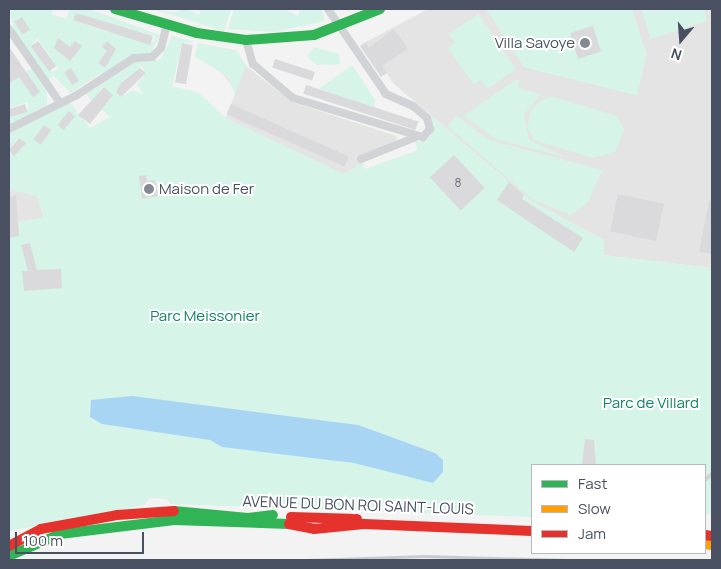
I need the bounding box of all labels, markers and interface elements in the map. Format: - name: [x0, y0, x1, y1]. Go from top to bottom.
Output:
- north arrow: [656, 15, 706, 65]
- place label: Villa Savoye: [495, 34, 575, 52]
- marker: Villa Savoye: [579, 37, 591, 49]
- text: N: [668, 44, 684, 65]
- house number: 8: [455, 176, 461, 190]
- place label: Maison de Fer: [159, 180, 254, 198]
- marker: Maison de Fer: [143, 183, 155, 195]
- park label: Parc Meissonier: [150, 307, 260, 325]
- park label: Parc de Villard: [603, 394, 699, 412]
- legend: [531, 464, 706, 554]
- text: Fast: [578, 473, 607, 494]
- street label: AVENUE DU BON ROI SAINT-LOUIS: [242, 492, 474, 518]
- text: Slow: [578, 498, 611, 519]
- scale bar: [18, 522, 146, 554]
- text: Jam: [578, 523, 606, 544]
- text: 100 m: [23, 530, 63, 551]

